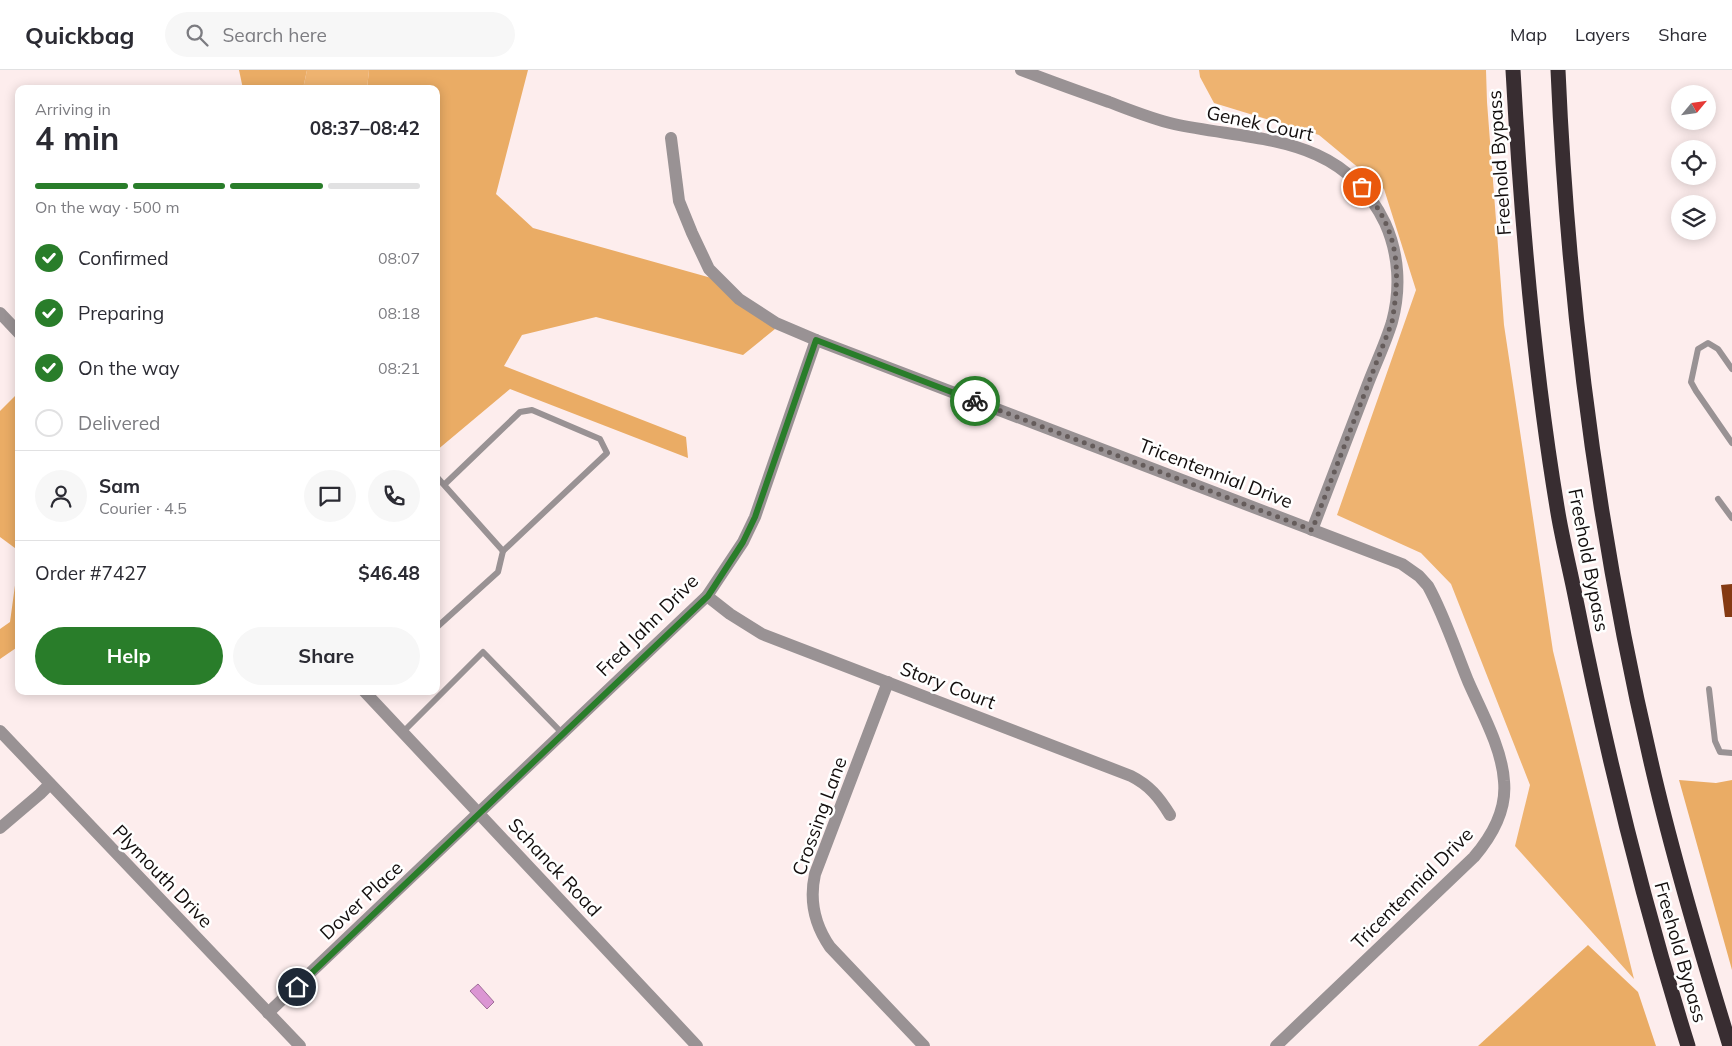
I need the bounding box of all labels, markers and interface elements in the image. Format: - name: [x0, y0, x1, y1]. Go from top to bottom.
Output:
- search box: [165, 12, 515, 57]
- text: Quickbag: [25, 20, 135, 50]
- icon: search: [183, 21, 211, 49]
- text: Search here: [223, 23, 327, 47]
- text: Map: [1510, 23, 1547, 46]
- text: Layers: [1575, 23, 1630, 46]
- text: Share: [1658, 23, 1707, 46]
- north arrow: [1671, 85, 1716, 130]
- map controls: [1671, 85, 1716, 240]
- street label: Freehold Bypass: [1482, 90, 1516, 236]
- text: Arriving in: [35, 99, 111, 119]
- street label: Genek Court: [1204, 100, 1316, 146]
- text: 08:37–08:42: [310, 116, 420, 140]
- text: 4 min: [35, 118, 119, 158]
- button: locate: [1671, 140, 1716, 185]
- pin: [1341, 166, 1383, 208]
- icon: bag: [1348, 173, 1376, 201]
- button: layers: [1671, 195, 1716, 240]
- text: On the way · 500 m: [35, 197, 180, 217]
- icon: check: [35, 244, 63, 272]
- text: Confirmed: [78, 246, 169, 270]
- text: 08:07: [378, 248, 420, 268]
- icon: check: [35, 299, 63, 327]
- text: Preparing: [78, 301, 164, 325]
- text: 08:18: [378, 303, 420, 323]
- icon: check: [35, 354, 63, 382]
- text: On the way: [78, 356, 180, 380]
- text: 08:21: [378, 358, 420, 378]
- courier: [950, 376, 1000, 426]
- icon: bike: [961, 387, 989, 415]
- text: Delivered: [78, 411, 160, 435]
- street label: Tricentennial Drive: [1136, 433, 1296, 513]
- button: person: [35, 470, 87, 522]
- button: chat: [304, 470, 356, 522]
- button: phone: [368, 470, 420, 522]
- text: Sam: [99, 474, 140, 498]
- street label: Freehold Bypass: [1563, 486, 1615, 634]
- text: Courier · 4.5: [99, 498, 187, 518]
- text: Order #7427: [35, 561, 147, 585]
- text: $46.48: [358, 561, 420, 585]
- street label: Fred Jahn Drive: [591, 569, 703, 681]
- button: Help: [35, 627, 223, 685]
- button: Share: [233, 627, 420, 685]
- street label: Story Court: [897, 656, 999, 714]
- street label: Crossing Lane: [786, 753, 852, 879]
- street label: Schanck Road: [503, 813, 607, 921]
- street label: Plymouth Drive: [108, 819, 218, 933]
- street label: Tricentennial Drive: [1346, 822, 1478, 954]
- street label: Dover Place: [314, 855, 408, 945]
- street label: Freehold Bypass: [1649, 879, 1713, 1025]
- pin: [276, 966, 318, 1008]
- icon: home: [283, 973, 311, 1001]

